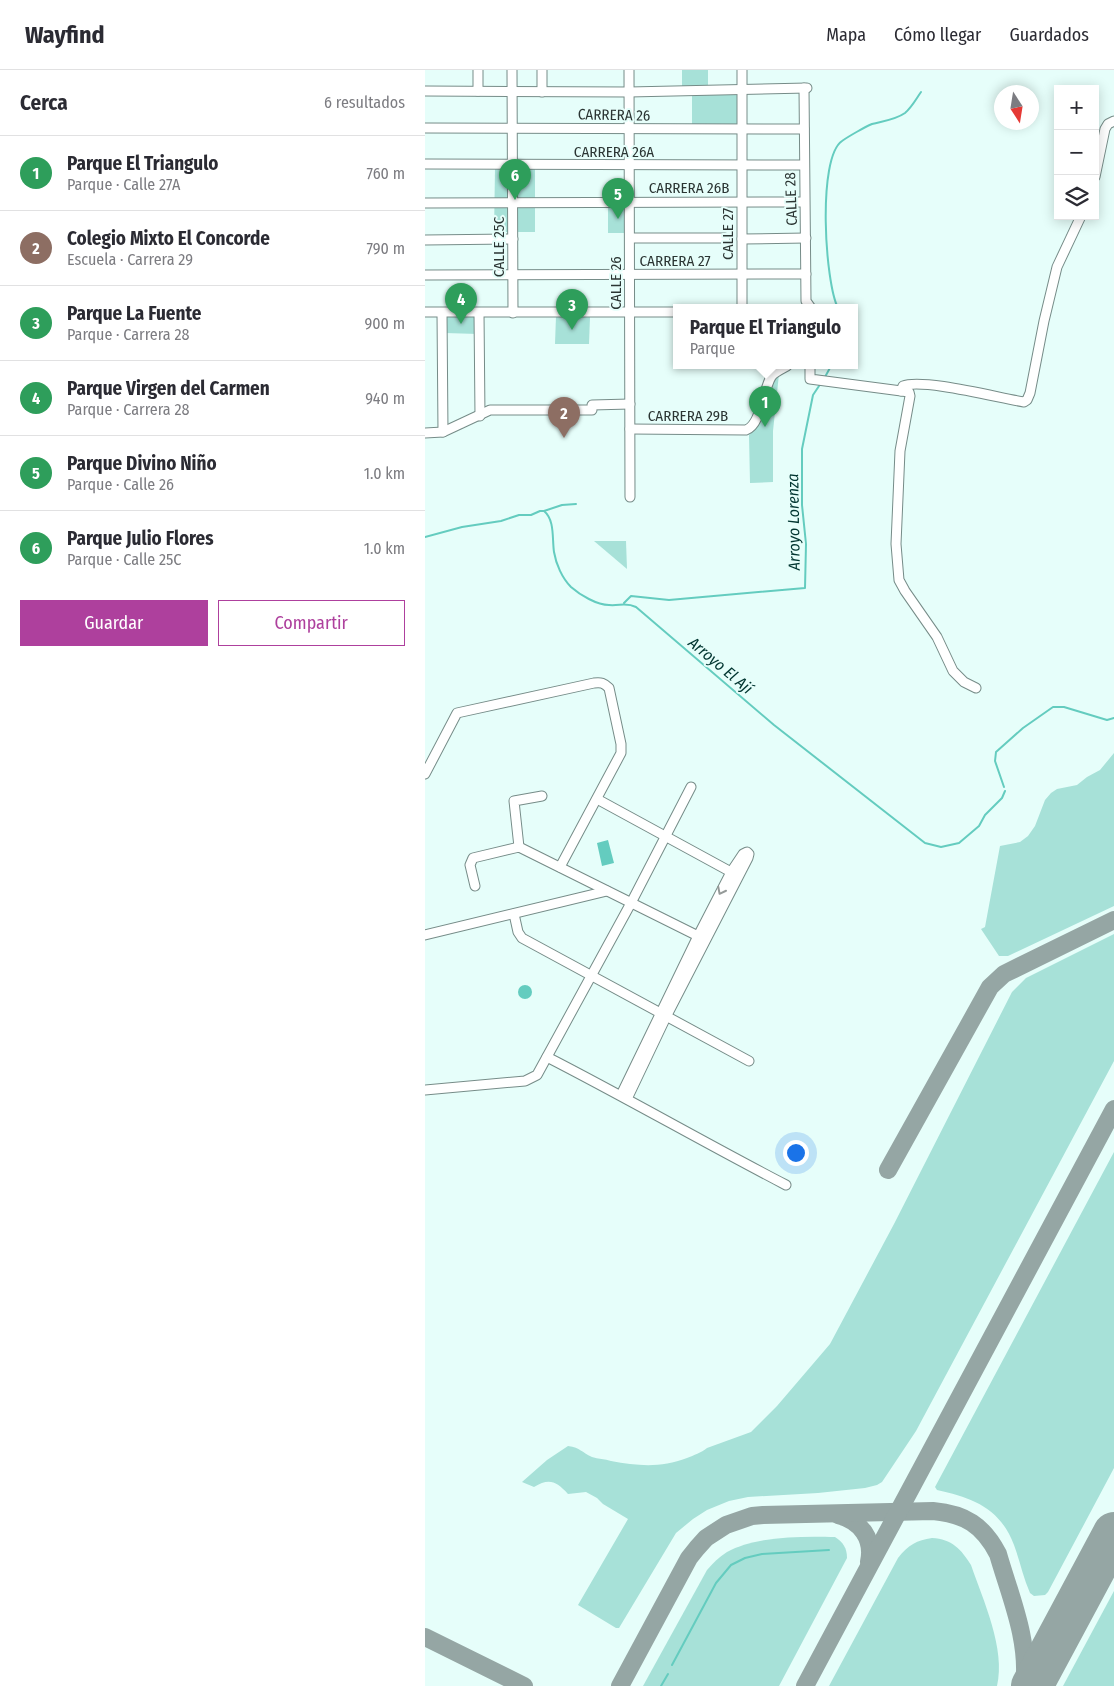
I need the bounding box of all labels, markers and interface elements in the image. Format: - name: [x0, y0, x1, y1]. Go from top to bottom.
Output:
- text: Wayfind: [25, 21, 105, 49]
- text: Mapa: [826, 24, 866, 46]
- text: Cómo llegar: [894, 24, 981, 46]
- text: Guardados: [1009, 24, 1089, 46]
- north arrow: [994, 85, 1039, 130]
- map controls: [1054, 85, 1099, 220]
- button: +: [1054, 85, 1099, 130]
- text: Cerca: [20, 90, 68, 116]
- text: 6 resultados: [324, 93, 405, 112]
- street label: CARRERA 26: [578, 105, 650, 125]
- button: −: [1054, 130, 1099, 175]
- street label: CARRERA 26A: [574, 143, 654, 161]
- text: Parque El Triangulo: [67, 152, 218, 175]
- pin: 6: [499, 159, 531, 200]
- text: 1: [33, 164, 39, 183]
- text: 760 m: [367, 164, 405, 183]
- street label: CALLE 28: [781, 172, 801, 226]
- text: Parque · Calle 27A: [67, 175, 180, 194]
- button: layers: [1054, 175, 1099, 220]
- pin: 5: [602, 178, 634, 219]
- street label: CARRERA 26B: [649, 179, 729, 197]
- street label: CALLE 27: [719, 208, 737, 260]
- street label: CALLE 25C: [490, 216, 508, 277]
- text: Colegio Mixto El Concorde: [67, 227, 270, 250]
- text: 2: [32, 239, 40, 258]
- text: 790 m: [367, 239, 405, 258]
- text: Escuela · Carrera 29: [67, 250, 193, 269]
- street label: CARRERA 27: [639, 252, 711, 270]
- street label: CALLE 26: [607, 256, 625, 310]
- pin: 4: [445, 283, 477, 324]
- pin: 3: [556, 289, 588, 330]
- text: Parque La Fuente: [67, 302, 201, 325]
- popup: [673, 304, 858, 369]
- text: 3: [32, 314, 40, 333]
- text: 900 m: [364, 314, 405, 333]
- text: Parque El Triangulo: [690, 316, 841, 339]
- text: Parque · Carrera 28: [67, 325, 189, 344]
- text: Parque: [690, 339, 735, 358]
- text: Parque Virgen del Carmen: [67, 377, 270, 400]
- pin: 1: [749, 386, 781, 427]
- text: 4: [32, 389, 40, 408]
- text: 940 m: [365, 389, 405, 408]
- pin: 2: [548, 397, 580, 438]
- text: Parque · Carrera 28: [67, 400, 189, 419]
- street label: CARRERA 29B: [648, 407, 728, 425]
- text: Parque Divino Niño: [67, 452, 217, 475]
- text: 5: [32, 464, 40, 483]
- text: 1.0 km: [364, 464, 405, 483]
- water label: Arroyo Lorenza: [783, 473, 804, 572]
- text: Parque · Calle 26: [67, 475, 174, 494]
- text: Parque Julio Flores: [67, 527, 214, 550]
- text: 6: [32, 539, 40, 558]
- text: 1.0 km: [364, 539, 405, 558]
- text: Parque · Calle 25C: [67, 550, 181, 569]
- button: Guardar: [20, 600, 208, 646]
- button: Compartir: [218, 600, 405, 646]
- water label: Arroyo El Ají: [684, 632, 758, 698]
- one-way arrow: [717, 886, 727, 895]
- your location: [783, 1140, 809, 1166]

